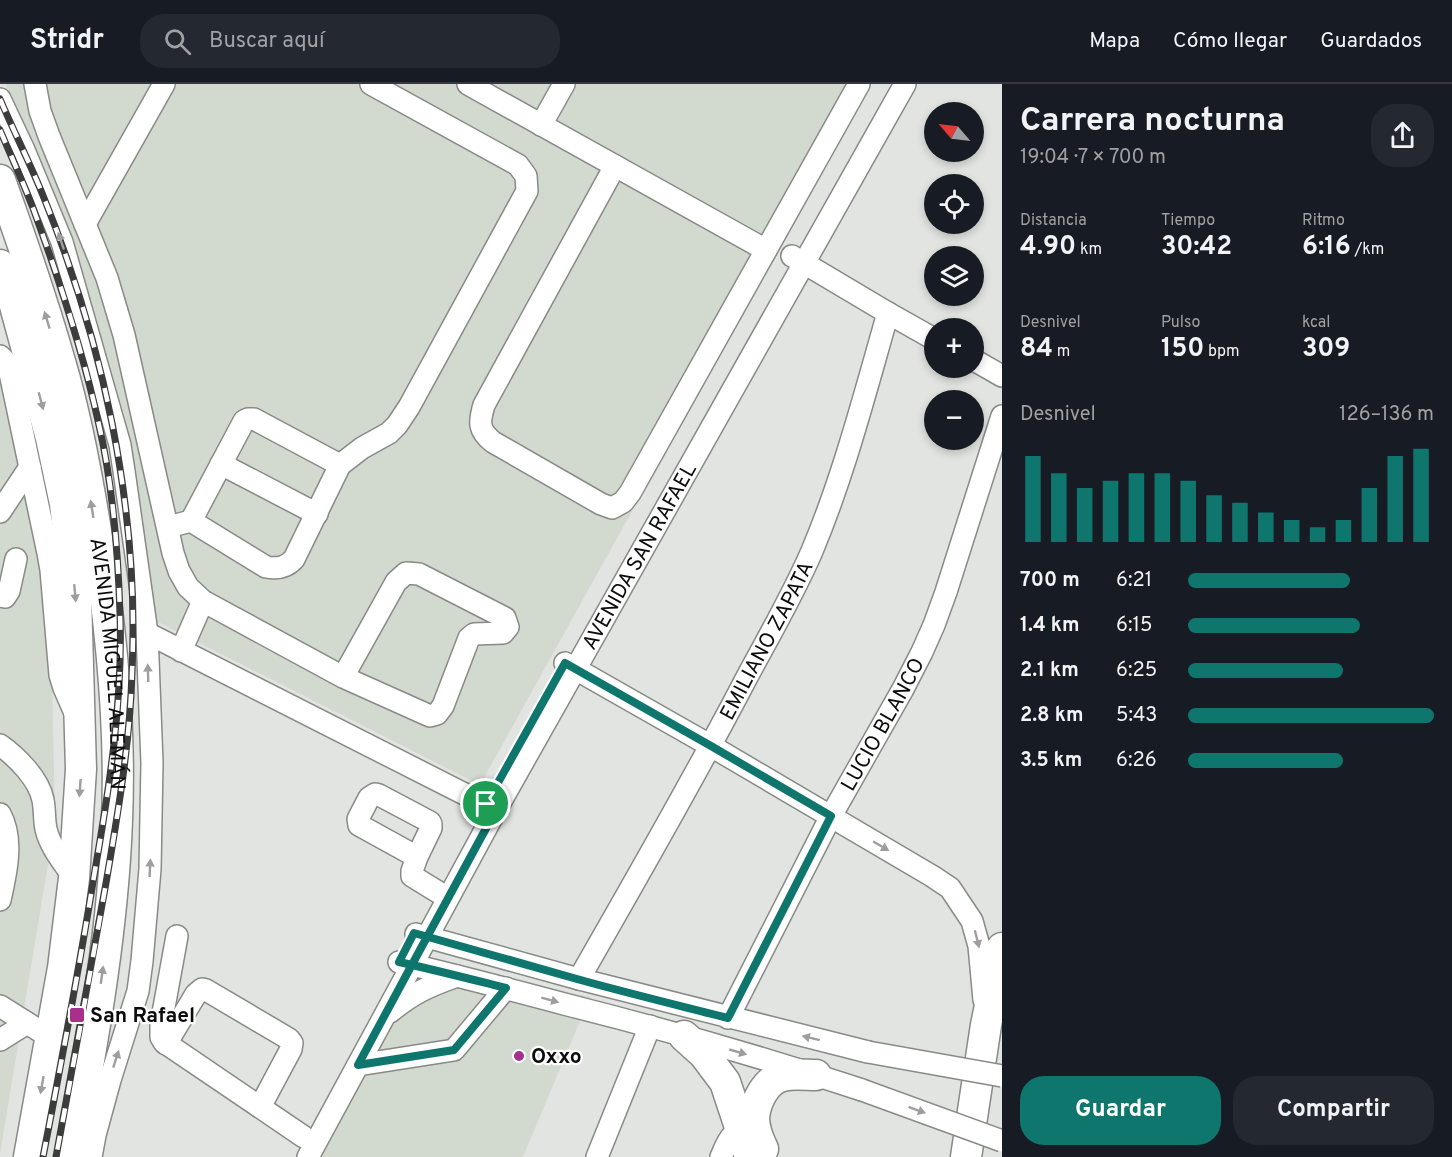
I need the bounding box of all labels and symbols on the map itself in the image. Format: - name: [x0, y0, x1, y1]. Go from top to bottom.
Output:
- north arrow: [924, 102, 984, 162]
- one-way arrow: [55, 232, 65, 250]
- one-way arrow: [42, 311, 52, 329]
- one-way arrow: [37, 392, 47, 410]
- street label: AVENIDA SAN RAFAEL: [577, 458, 704, 655]
- one-way arrow: [88, 500, 97, 519]
- street label: AVENIDA MIGUEL ALEMÁN: [82, 536, 131, 790]
- street label: EMILIANO ZAPATA: [715, 557, 821, 725]
- one-way arrow: [70, 583, 80, 602]
- street label: LUCIO BLANCO: [836, 654, 932, 796]
- one-way arrow: [144, 663, 153, 682]
- one-way arrow: [75, 778, 84, 797]
- pin: [460, 778, 511, 829]
- one-way arrow: [873, 841, 890, 851]
- one-way arrow: [145, 858, 155, 877]
- one-way arrow: [973, 930, 982, 948]
- one-way arrow: [98, 965, 107, 984]
- one-way arrow: [541, 996, 559, 1005]
- place label: San Rafael: [90, 1003, 195, 1030]
- marker: San Rafael: [68, 1006, 86, 1024]
- one-way arrow: [802, 1032, 820, 1042]
- place label: Oxxo: [531, 1044, 582, 1071]
- one-way arrow: [729, 1048, 747, 1057]
- marker: Oxxo: [512, 1049, 526, 1063]
- one-way arrow: [112, 1050, 121, 1068]
- one-way arrow: [37, 1076, 46, 1095]
- one-way arrow: [908, 1106, 926, 1116]

